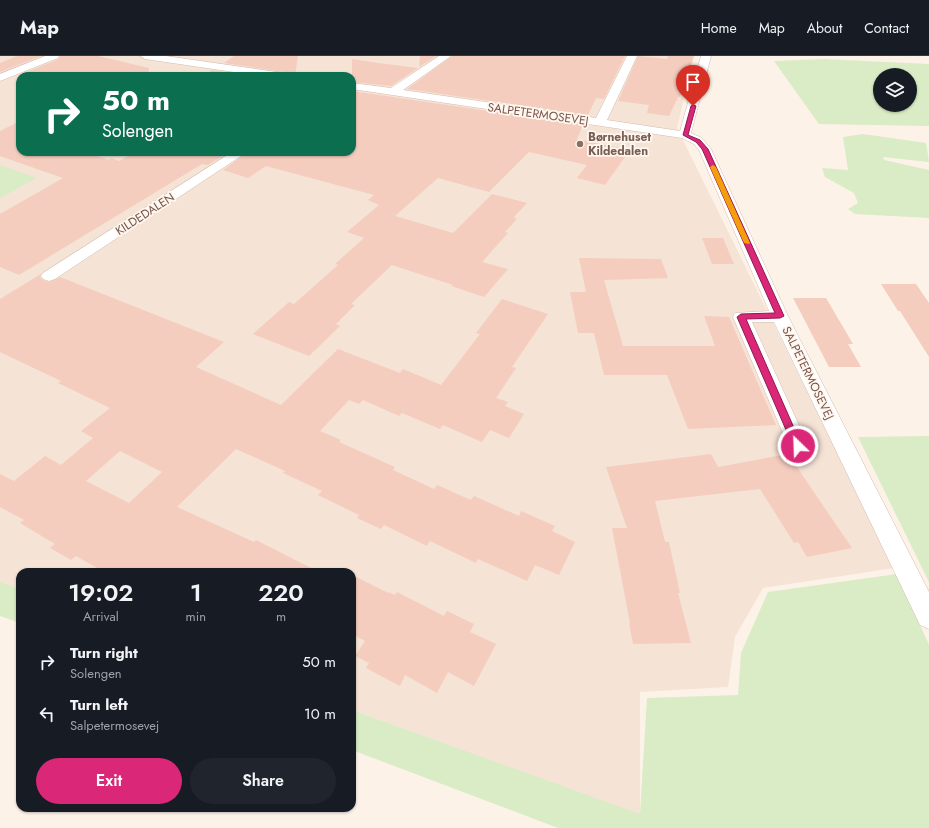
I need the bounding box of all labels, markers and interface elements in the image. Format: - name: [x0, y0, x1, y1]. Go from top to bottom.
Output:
- text: Map: [20, 14, 59, 41]
- text: Home: [701, 18, 737, 38]
- text: Map: [759, 18, 785, 38]
- text: About: [807, 18, 842, 38]
- text: Contact: [864, 18, 909, 38]
- pin: [676, 65, 710, 106]
- map controls: [873, 68, 917, 112]
- button: layers: [873, 68, 917, 112]
- icon: arrive: [682, 71, 704, 93]
- text: 50 m: [102, 80, 170, 121]
- icon: right: [36, 88, 88, 140]
- street label: SALPETERMOSEVEJ: [486, 98, 590, 130]
- text: Solengen: [102, 118, 174, 144]
- place label: Børnehuset Kildedalen: [588, 128, 651, 160]
- marker: Børnehuset Kildedalen: [575, 139, 585, 149]
- street label: KILDEDALEN: [112, 188, 178, 240]
- street label: SALPETERMOSEVEJ: [778, 323, 838, 423]
- position arrow: [777, 425, 819, 467]
- text: 19:02: [68, 575, 133, 610]
- text: 1: [190, 575, 202, 610]
- text: 220: [258, 575, 304, 610]
- text: Arrival: [83, 607, 119, 626]
- text: min: [186, 607, 206, 626]
- text: m: [276, 607, 286, 626]
- text: Turn right: [70, 642, 138, 664]
- icon: right: [36, 651, 58, 673]
- text: 50 m: [302, 651, 336, 673]
- text: Solengen: [70, 664, 122, 683]
- text: Turn left: [70, 694, 128, 716]
- icon: left: [36, 703, 58, 725]
- text: 10 m: [304, 703, 336, 725]
- text: Salpetermosevej: [70, 716, 159, 735]
- button: Exit: [36, 758, 182, 804]
- button: Share: [190, 758, 336, 804]

